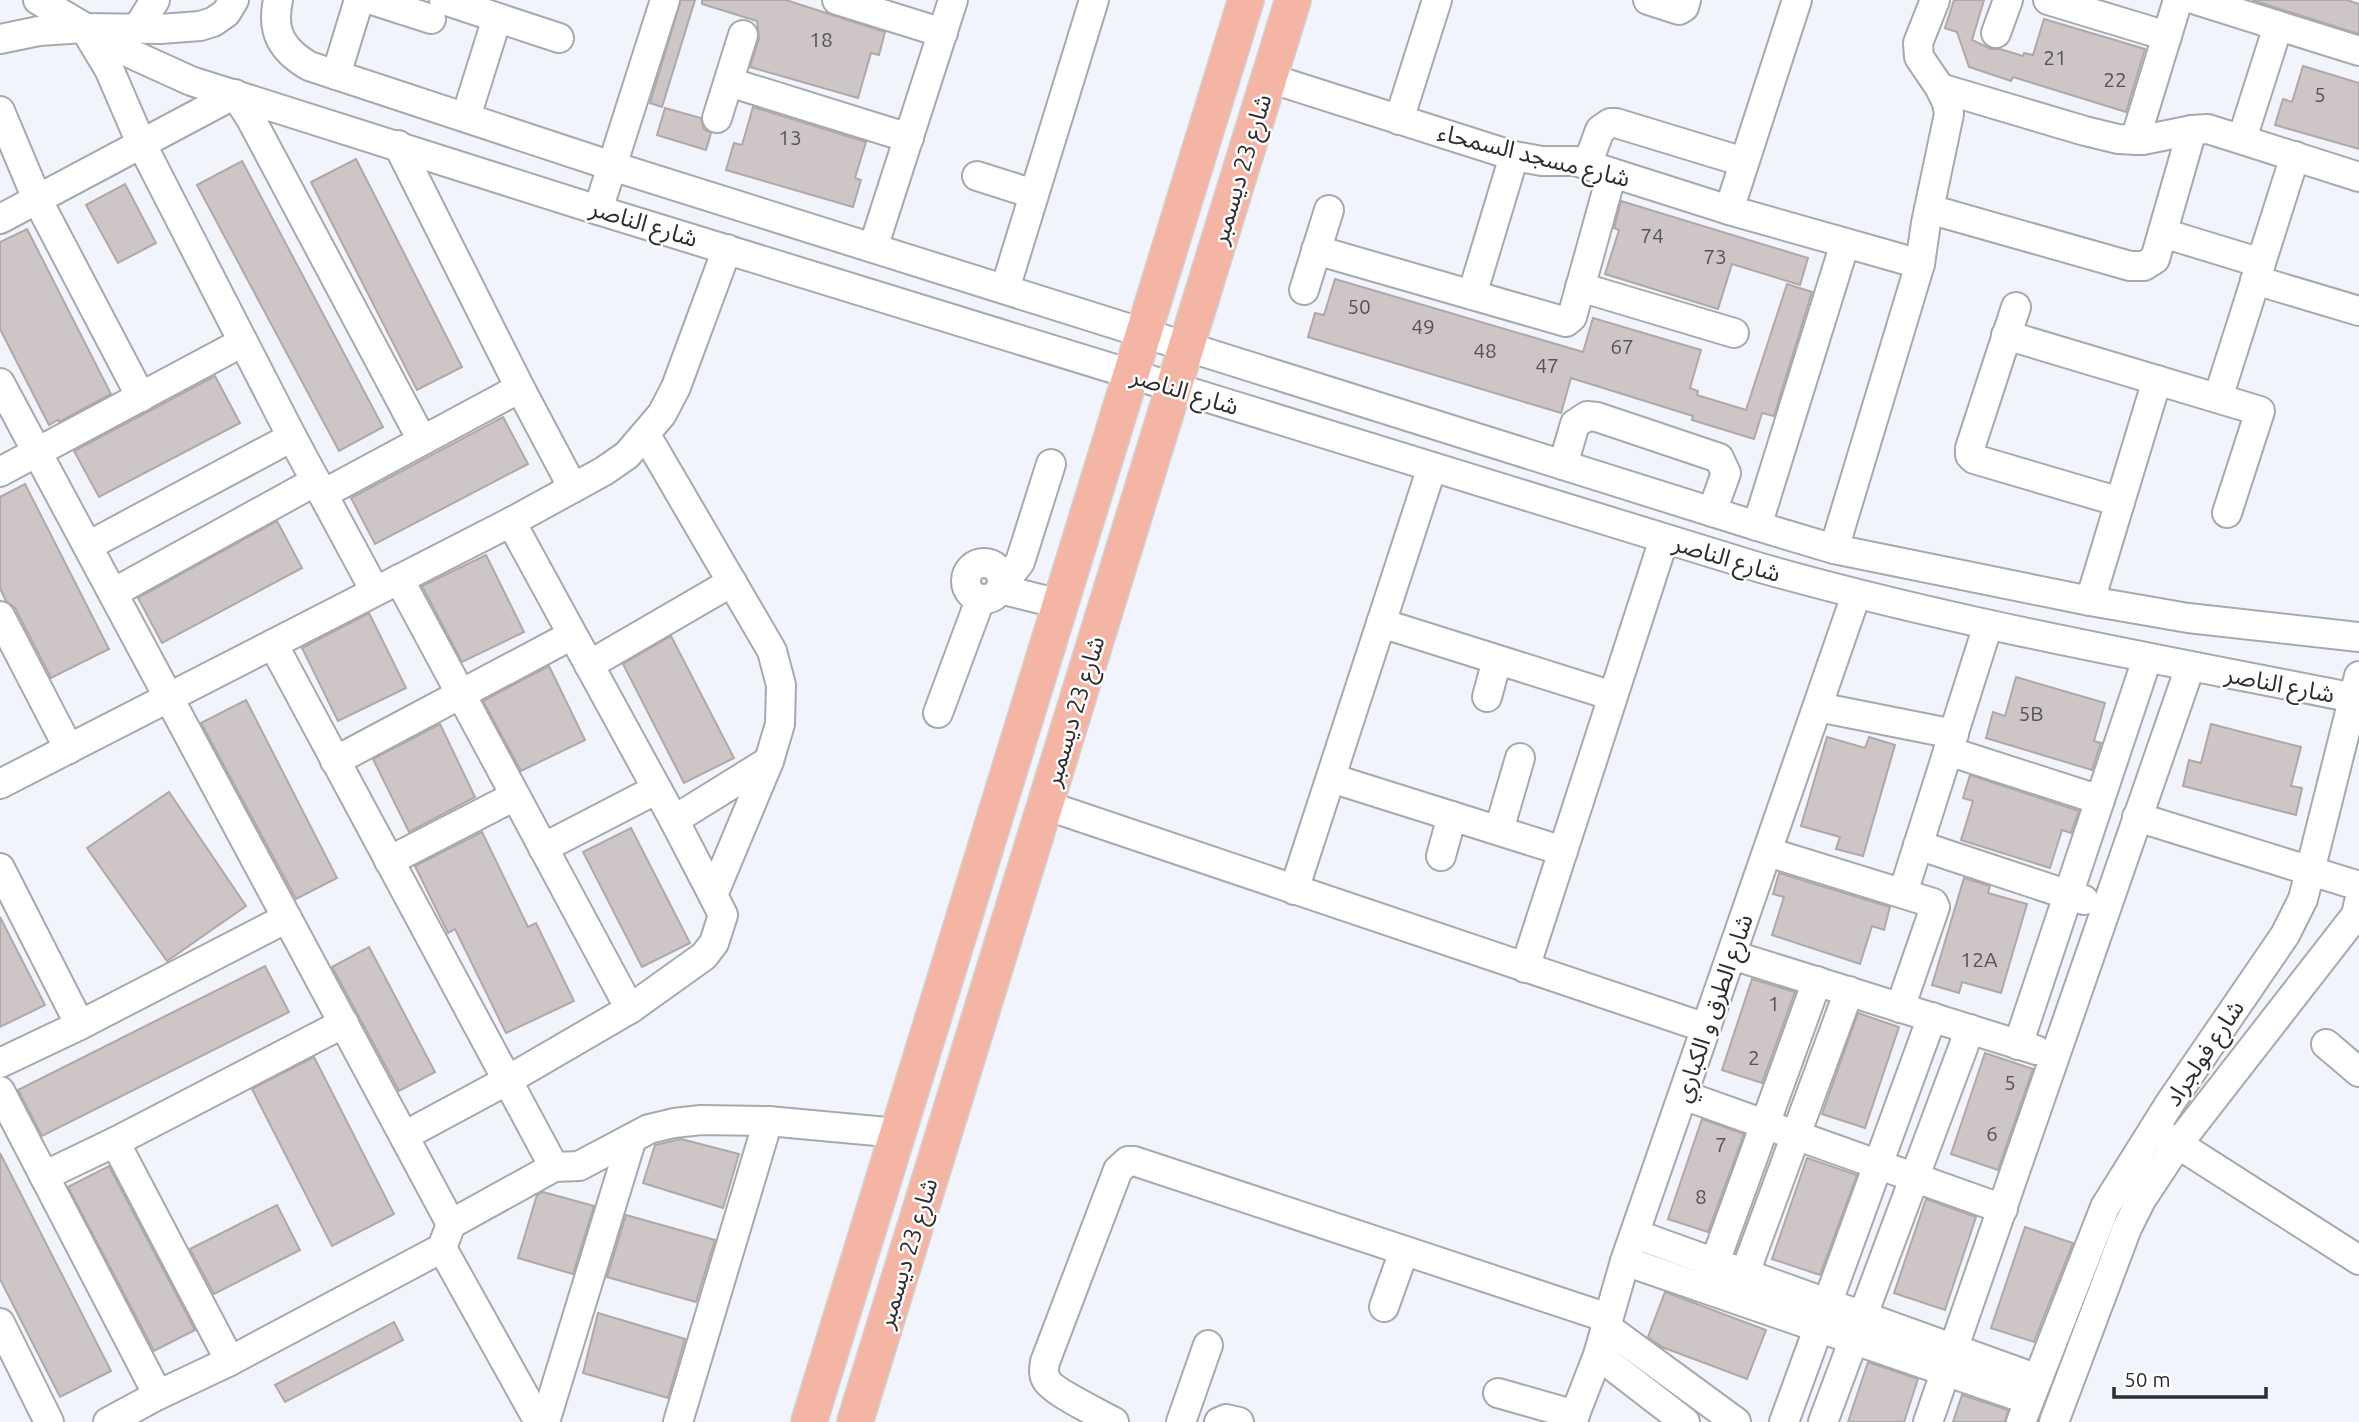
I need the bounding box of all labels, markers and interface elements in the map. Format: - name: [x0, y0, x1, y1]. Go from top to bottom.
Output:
- house number: 18: [809, 27, 833, 51]
- house number: 21: [2043, 45, 2067, 69]
- house number: 22: [2103, 67, 2127, 91]
- house number: 5: [2314, 82, 2326, 106]
- street label: شارع 23 ديسمبر: [1205, 91, 1280, 249]
- street label: شارع مسجد السمحاء: [1434, 118, 1633, 196]
- house number: 13: [778, 125, 802, 149]
- street label: شارع الناصر: [585, 194, 701, 256]
- house number: 74: [1640, 223, 1664, 247]
- house number: 73: [1703, 244, 1727, 268]
- house number: 50: [1347, 294, 1371, 318]
- house number: 49: [1411, 314, 1435, 338]
- house number: 67: [1610, 334, 1634, 358]
- house number: 48: [1473, 338, 1497, 362]
- house number: 47: [1535, 353, 1559, 377]
- street label: شارع الناصر: [1126, 362, 1242, 424]
- street label: شارع الناصر: [1668, 529, 1784, 591]
- street label: شارع 23 ديسمبر: [1038, 633, 1113, 791]
- street label: شارع الناصر: [2221, 660, 2337, 712]
- house number: 5B: [2018, 701, 2044, 725]
- street label: شارع الطرق و الكباري: [1668, 911, 1763, 1107]
- house number: 12A: [1960, 947, 1998, 971]
- house number: 1: [1768, 991, 1780, 1015]
- street label: شارع فولجراد: [2159, 995, 2253, 1113]
- house number: 2: [1748, 1045, 1760, 1069]
- house number: 5: [2004, 1070, 2016, 1094]
- house number: 6: [1986, 1121, 1998, 1145]
- house number: 7: [1715, 1132, 1727, 1156]
- street label: شارع 23 ديسمبر: [871, 1175, 946, 1333]
- house number: 8: [1695, 1184, 1707, 1208]
- scale bar: [2114, 1356, 2266, 1400]
- text: 50 m: [2124, 1367, 2171, 1391]

